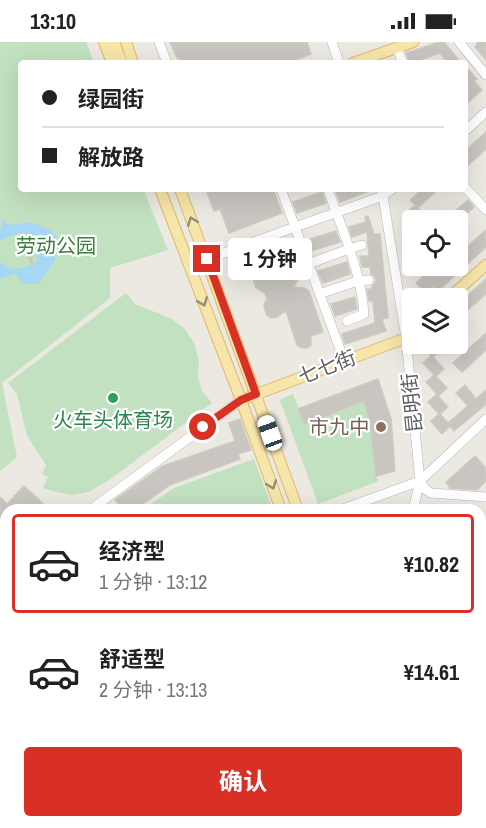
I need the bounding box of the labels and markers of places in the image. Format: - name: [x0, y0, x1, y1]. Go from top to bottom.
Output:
- marker: 火车头体育场: [106, 391, 120, 405]
- place label: 火车头体育场: [53, 406, 173, 433]
- place label: 市九中: [309, 413, 369, 440]
- marker: 市九中: [374, 420, 388, 434]

